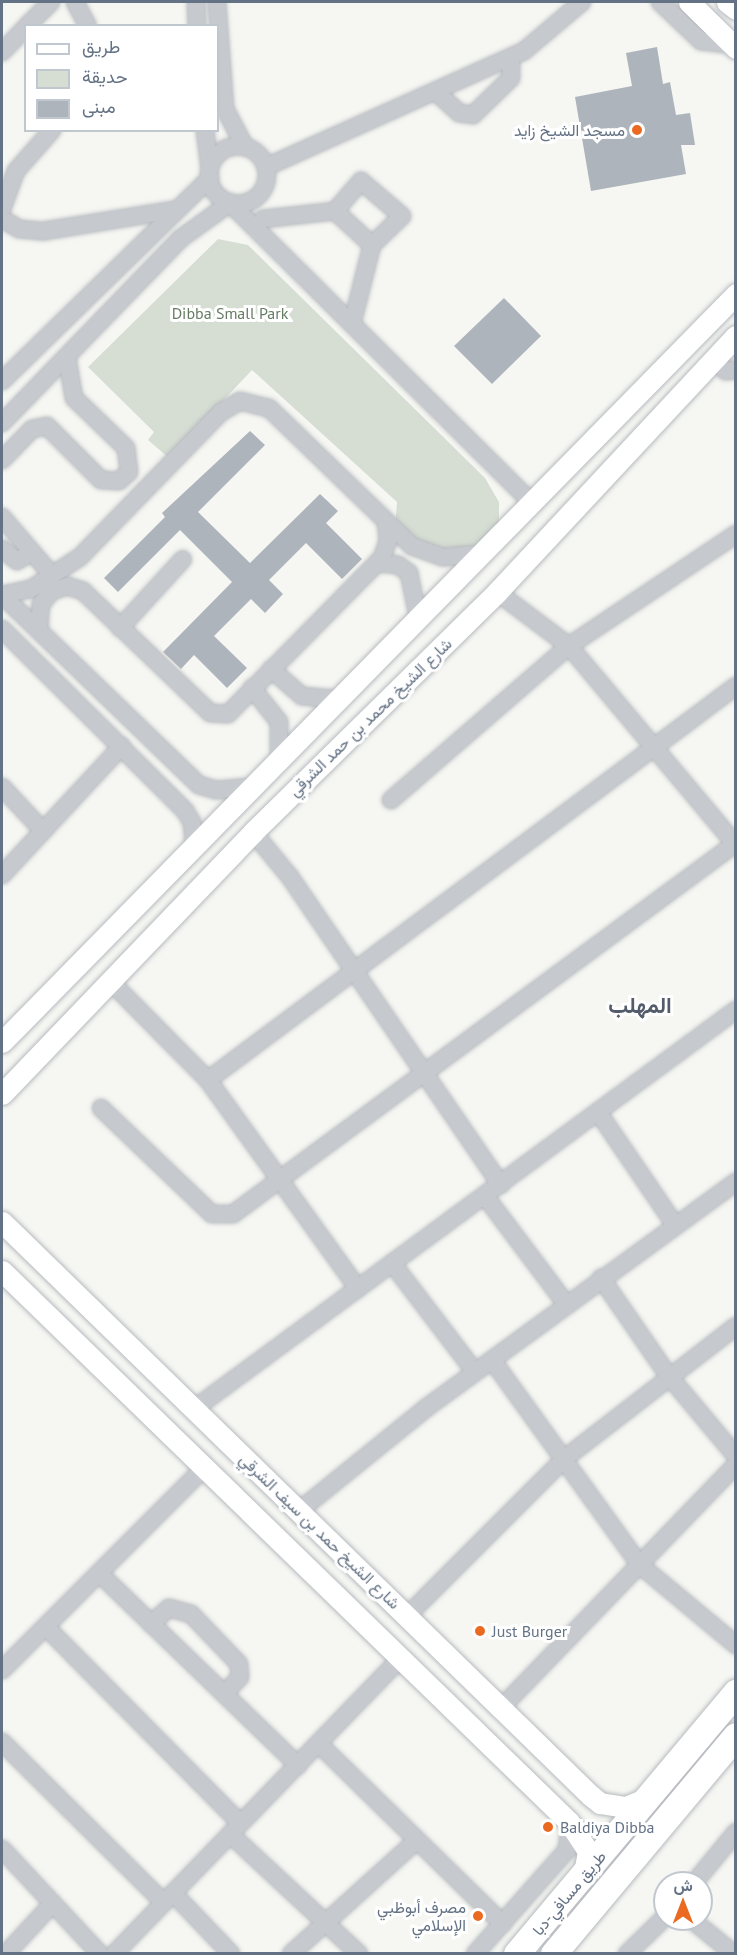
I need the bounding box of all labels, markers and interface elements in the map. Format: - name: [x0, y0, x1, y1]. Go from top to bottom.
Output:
- legend: [24, 24, 219, 132]
- text: طريق: [82, 35, 120, 58]
- text: حديقة: [82, 65, 128, 88]
- text: مبنى: [82, 95, 116, 118]
- place label: مسجد الشيخ زايد: [514, 120, 625, 140]
- marker: مسجد الشيخ زايد: [630, 123, 644, 137]
- park label: Dibba Small Park: [172, 303, 288, 323]
- street label: شارع الشيخ محمد بن حمد الشرقي: [284, 634, 456, 800]
- district label: المهلب: [608, 993, 672, 1019]
- street label: شارع الشيخ حمد بن سيف الشرقي: [236, 1449, 404, 1613]
- place label: Just Burger: [492, 1621, 567, 1641]
- marker: Just Burger: [473, 1624, 487, 1638]
- place label: Baldiya Dibba: [560, 1817, 654, 1837]
- marker: Baldiya Dibba: [541, 1820, 555, 1834]
- street label: طريق مسافي-دبا: [528, 1847, 610, 1939]
- north arrow: [653, 1871, 713, 1931]
- text: ش: [673, 1875, 693, 1895]
- place label: مصرف أبوظبي الإسلامي: [377, 1897, 466, 1935]
- marker: مصرف أبوظبي الإسلامي: [471, 1909, 485, 1923]

